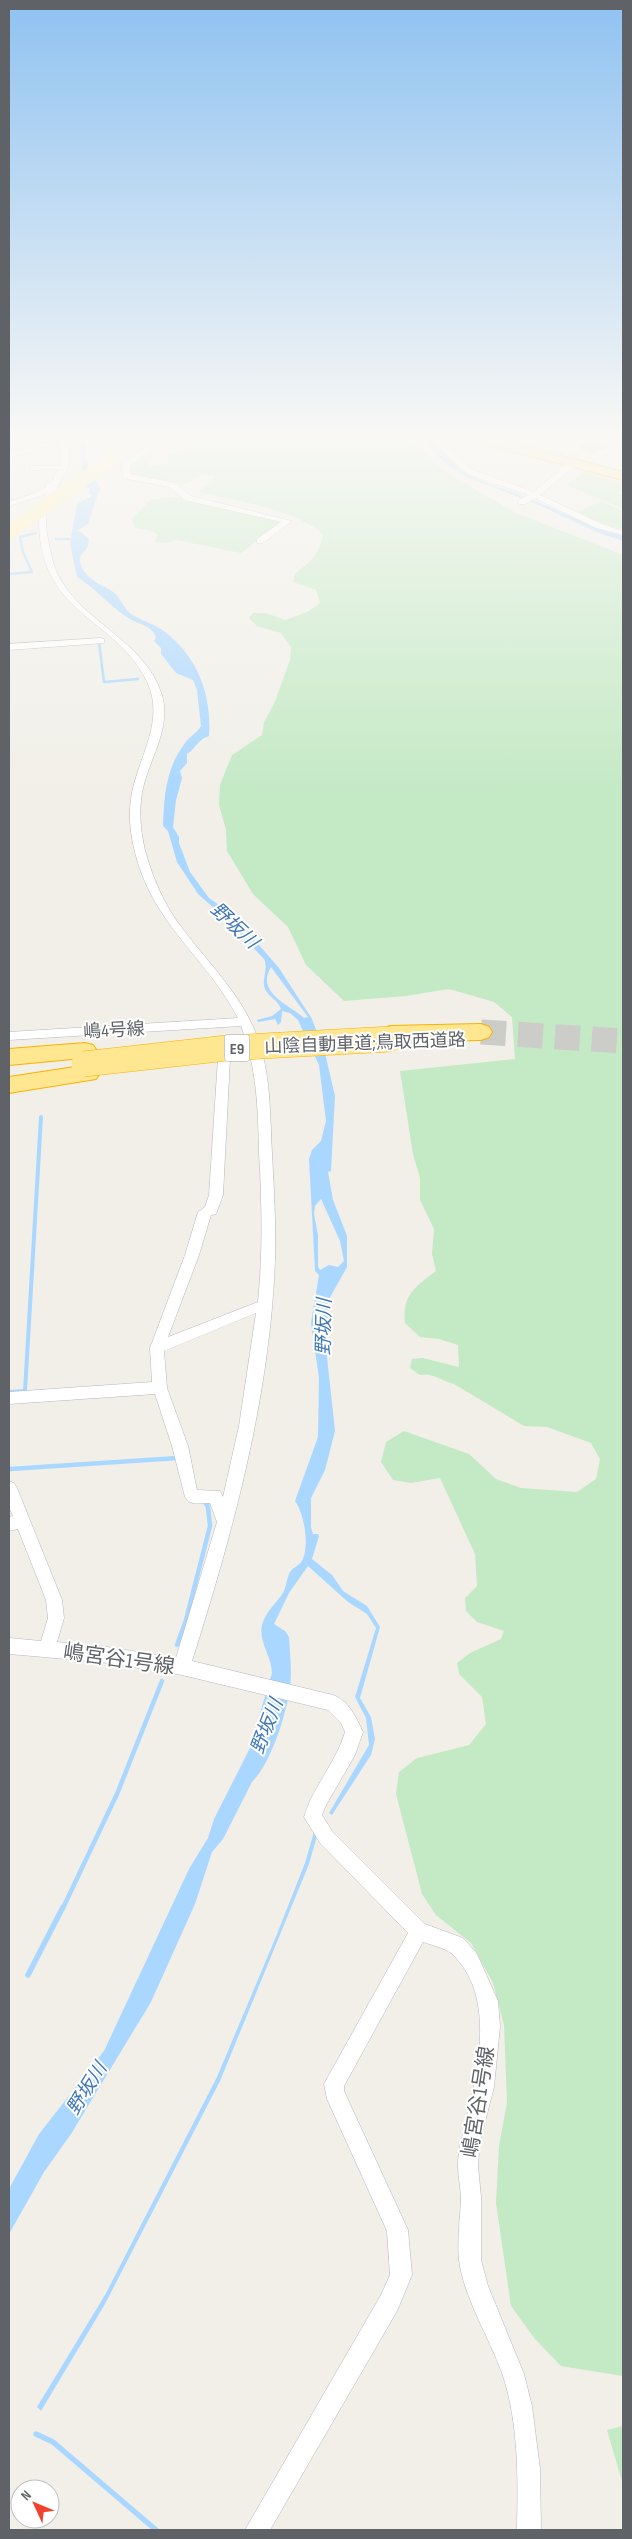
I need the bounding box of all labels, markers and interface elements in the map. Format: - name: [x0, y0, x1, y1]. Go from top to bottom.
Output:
- water label: 野坂川: [205, 898, 264, 955]
- street label: 嶋4号線: [83, 1018, 145, 1043]
- street label: 山陰自動車道;鳥取西道路: [264, 1029, 466, 1058]
- road number: E9: [224, 1034, 250, 1062]
- water label: 野坂川: [313, 1296, 337, 1356]
- street label: 嶋宮谷1号線: [62, 1639, 176, 1680]
- water label: 野坂川: [246, 1694, 289, 1757]
- street label: 嶋宮谷1号線: [457, 2045, 500, 2160]
- water label: 野坂川: [62, 2057, 113, 2119]
- north arrow: [10, 2479, 60, 2529]
- text: N: [17, 2487, 35, 2504]

